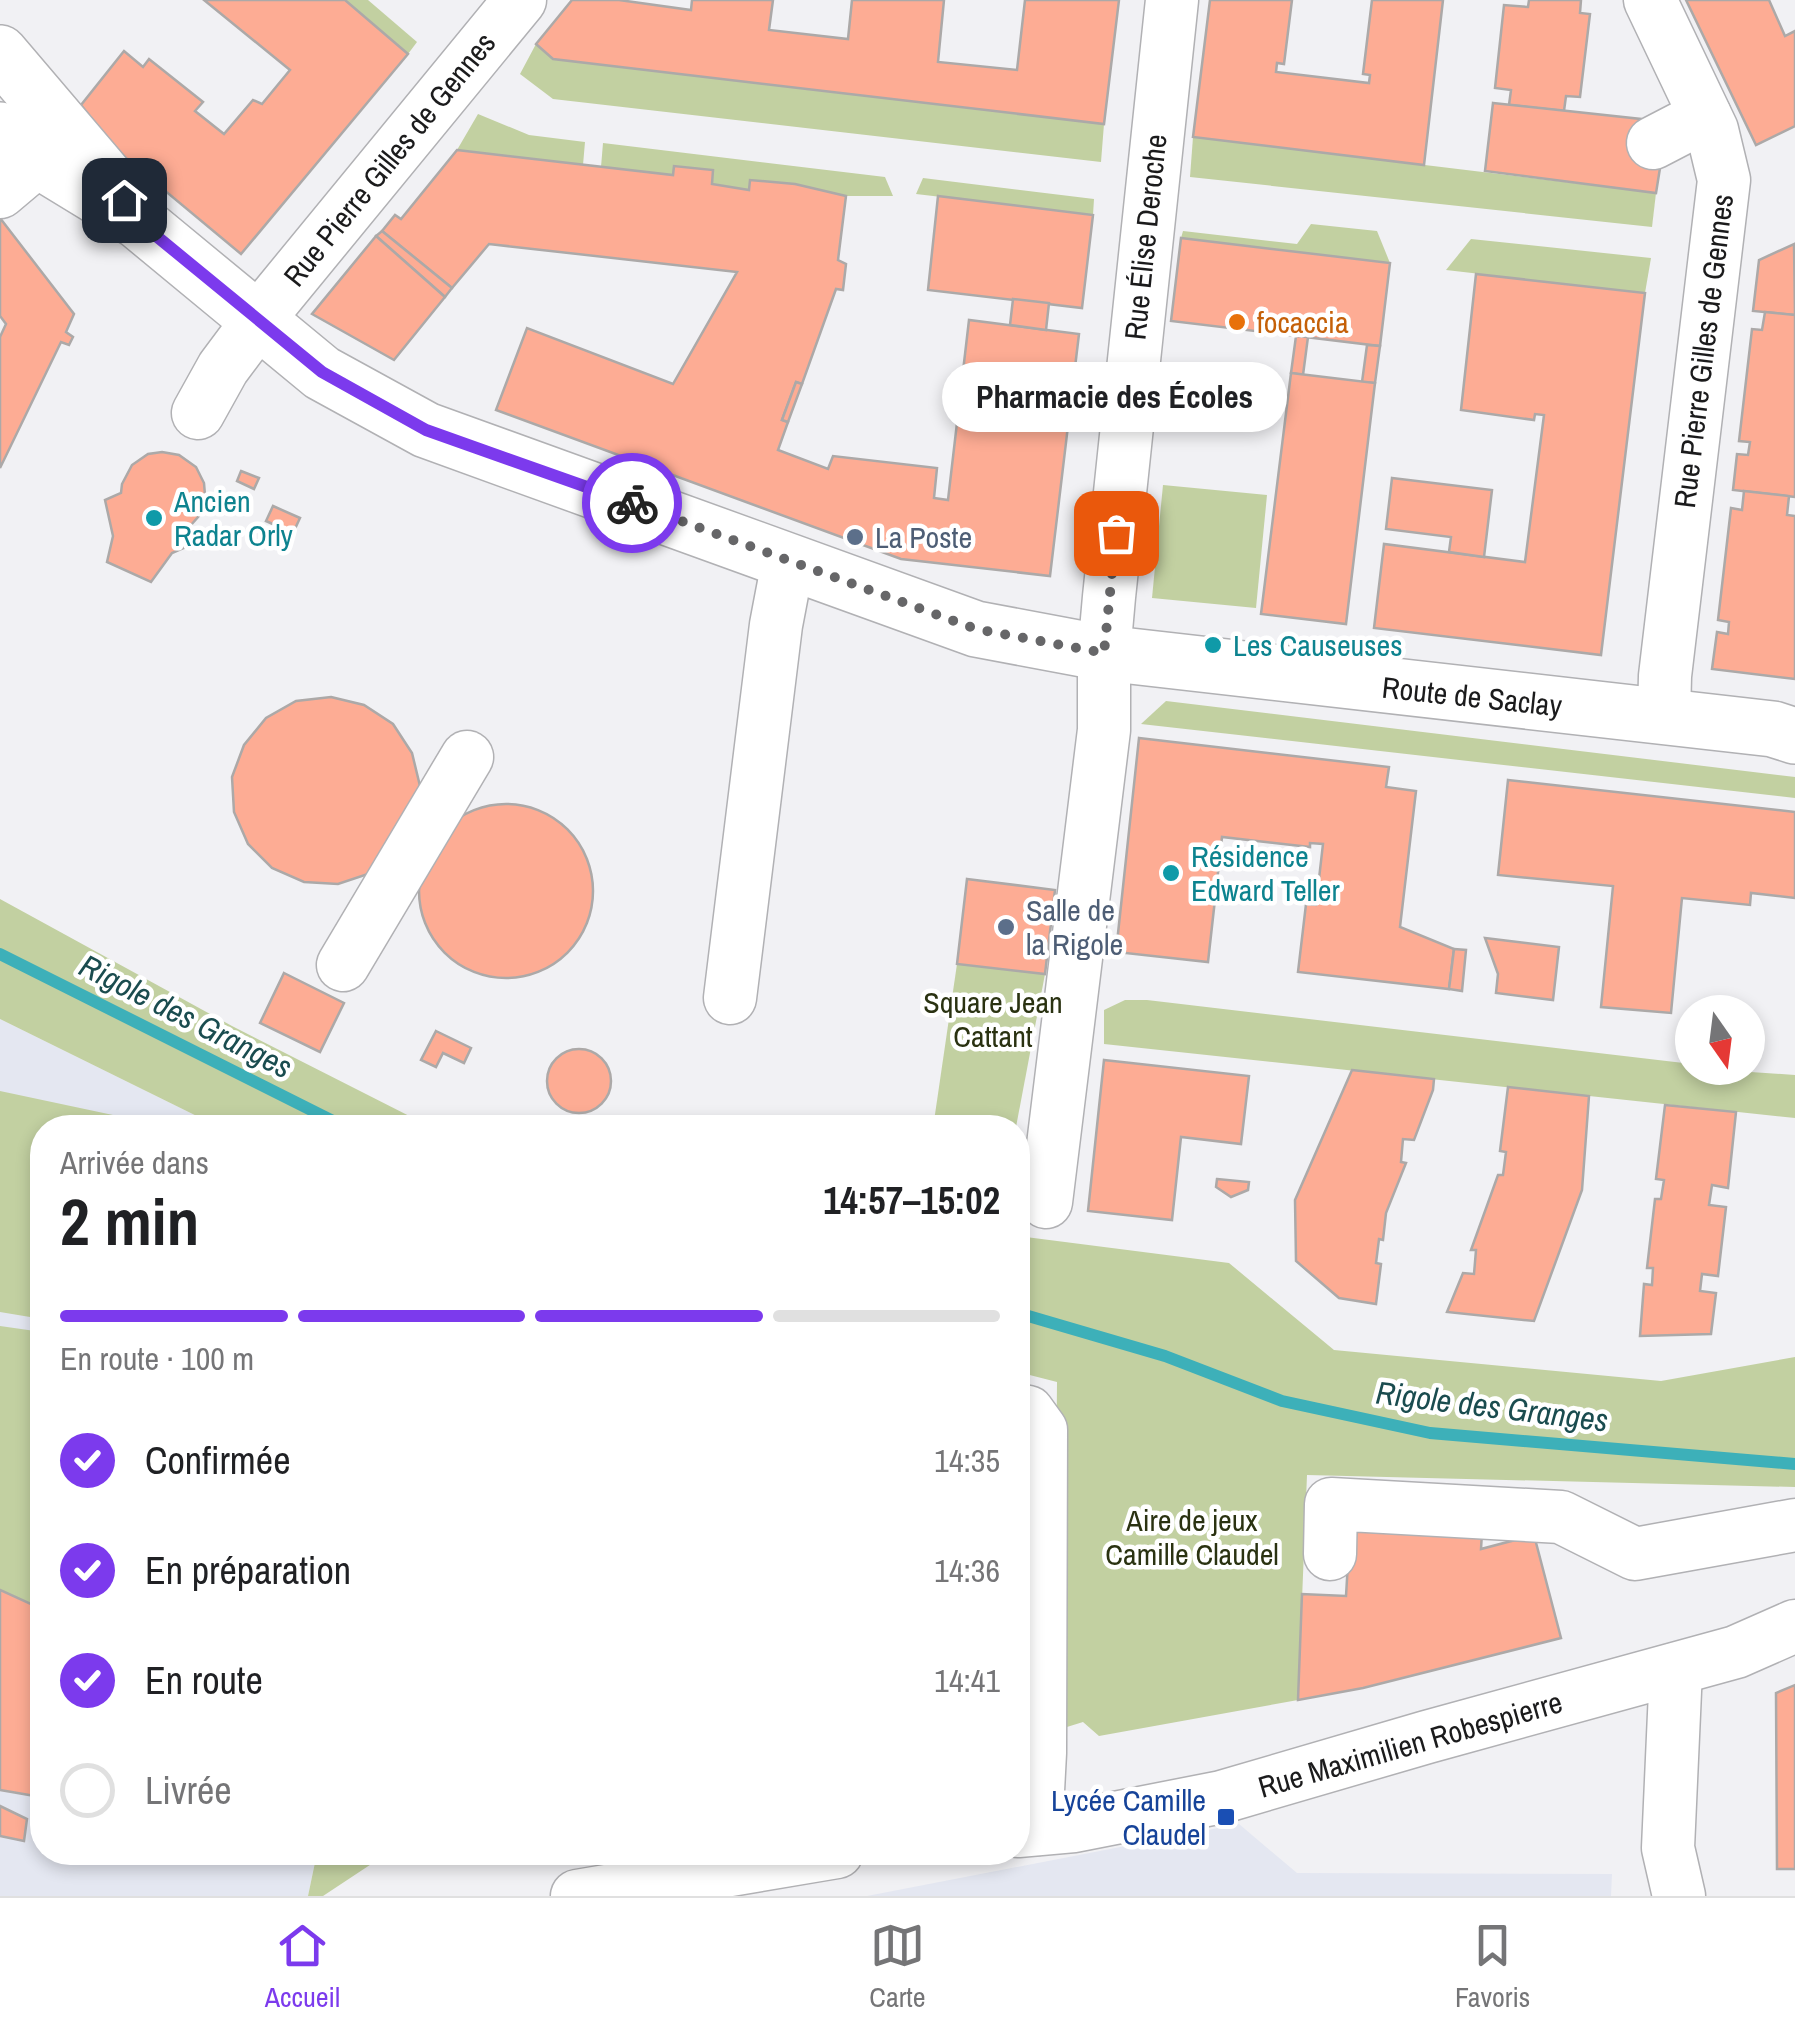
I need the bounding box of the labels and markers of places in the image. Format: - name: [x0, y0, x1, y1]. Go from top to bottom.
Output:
- pin: [82, 158, 167, 243]
- place label: focaccia: [1257, 302, 1349, 342]
- marker: focaccia: [1226, 311, 1248, 333]
- callout: Pharmacie des Écoles: [944, 363, 1288, 433]
- place label: Ancien Radar Orly: [173, 481, 294, 555]
- pin: [1074, 491, 1159, 576]
- marker: Ancien Radar Orly: [143, 507, 165, 529]
- place label: La Poste: [875, 517, 972, 557]
- marker: La Poste: [844, 526, 866, 548]
- place label: Les Causeuses: [1233, 625, 1403, 665]
- marker: Les Causeuses: [1202, 634, 1224, 656]
- place label: Résidence Edward Teller: [1191, 836, 1340, 910]
- marker: Résidence Edward Teller: [1160, 862, 1182, 884]
- place label: Salle de la Rigole: [1026, 890, 1123, 964]
- marker: Salle de la Rigole: [995, 916, 1017, 938]
- place label: Lycée Camille Claudel: [1051, 1780, 1206, 1854]
- marker: Lycée Camille Claudel: [1215, 1806, 1237, 1828]

